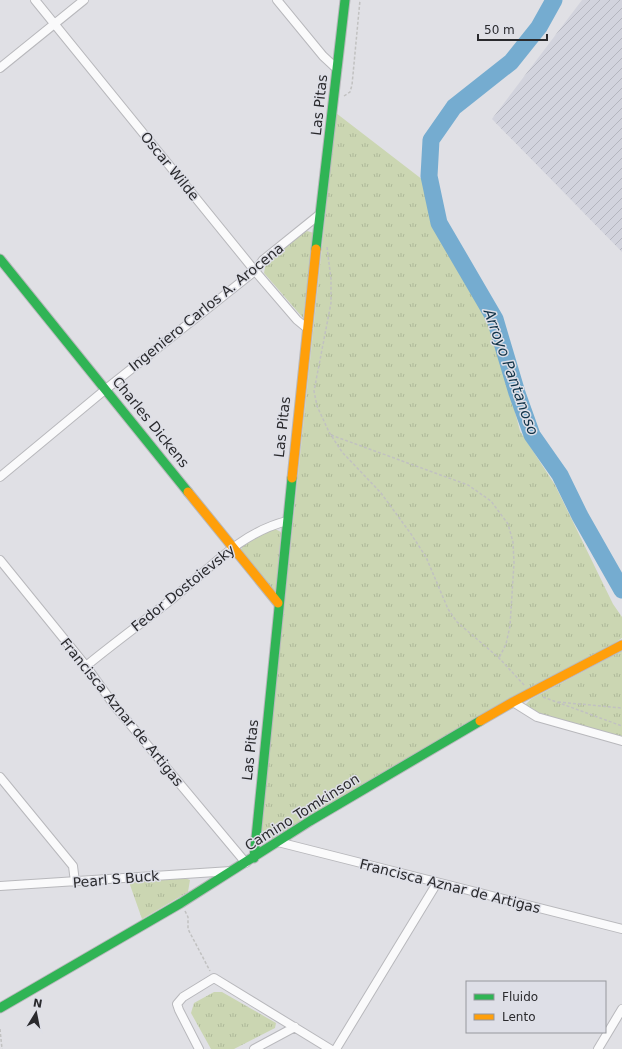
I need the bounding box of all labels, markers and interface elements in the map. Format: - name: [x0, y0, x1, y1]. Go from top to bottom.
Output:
- scale bar: [478, 16, 547, 42]
- text: 50 m: [484, 23, 515, 37]
- street label: Las Pitas: [308, 74, 330, 136]
- street label: Oscar Wilde: [137, 128, 203, 204]
- street label: Ingeniero Carlos A. Arocena: [125, 240, 287, 374]
- water label: Arroyo Pantanoso: [479, 305, 542, 438]
- street label: Charles Dickens: [110, 373, 192, 471]
- street label: Las Pitas: [271, 396, 293, 458]
- street label: Fedor Dostoievsky: [128, 541, 238, 635]
- street label: Francisca Aznar de Artigas: [57, 635, 187, 789]
- street label: Las Pitas: [239, 719, 261, 781]
- street label: Camino Tomkinson: [242, 770, 362, 854]
- street label: Francisca Aznar de Artigas: [358, 856, 542, 916]
- street label: Pearl S Buck: [72, 867, 161, 891]
- legend: [466, 981, 606, 1033]
- text: Fluido: [502, 990, 538, 1004]
- north arrow: [16, 993, 56, 1033]
- text: N: [32, 996, 43, 1011]
- text: Lento: [502, 1010, 536, 1024]

